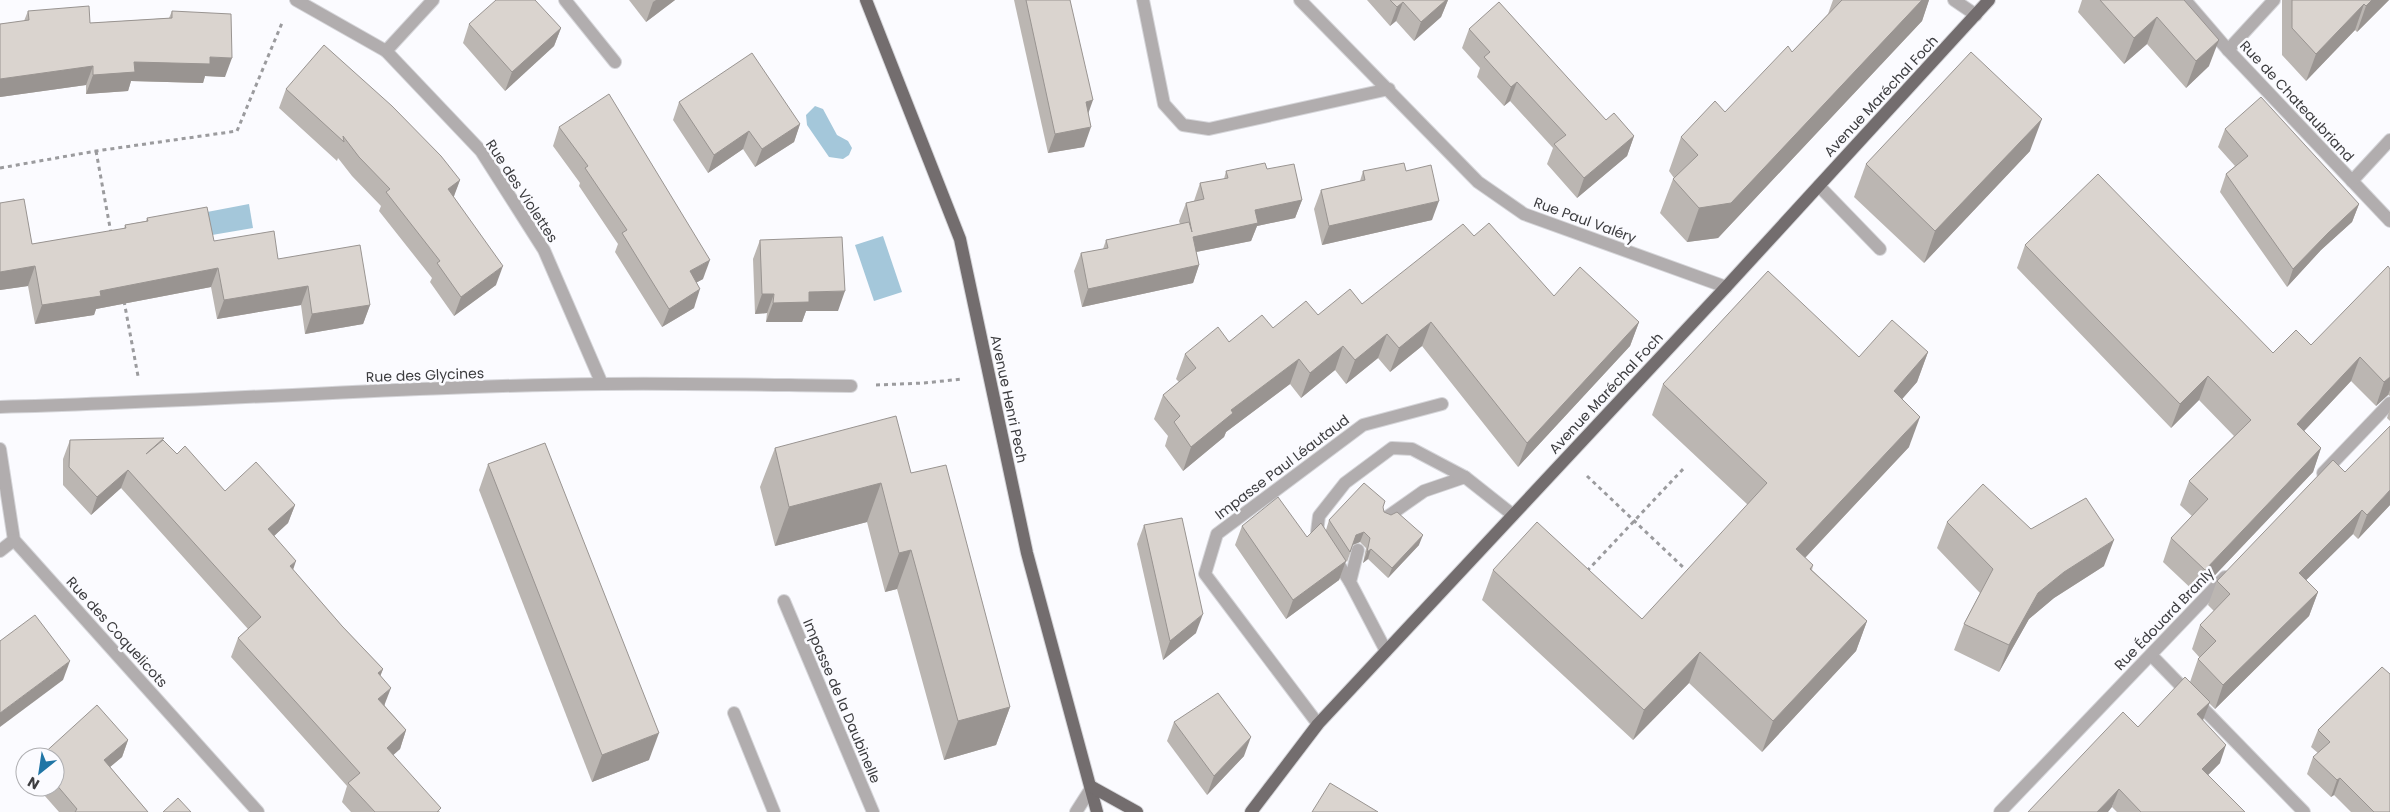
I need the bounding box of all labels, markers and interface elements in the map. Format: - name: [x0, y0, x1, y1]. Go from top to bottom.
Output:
- street label: Avenue Maréchal Foch: [1819, 31, 1943, 161]
- street label: Rue de Chateaubriand: [2235, 36, 2359, 166]
- street label: Rue des Violettes: [481, 136, 563, 246]
- street label: Rue Paul Valéry: [1531, 192, 1639, 248]
- street label: Avenue Maréchal Foch: [1544, 328, 1668, 458]
- street label: Avenue Henri Pech: [986, 333, 1032, 465]
- street label: Rue des Glycines: [366, 363, 484, 387]
- street label: Impasse Paul Léautaud: [1211, 410, 1353, 524]
- street label: Rue Édouard Branly: [2110, 563, 2218, 675]
- street label: Rue des Coquelicots: [62, 572, 172, 692]
- street label: Impasse de la Daubinelle: [798, 616, 886, 787]
- north arrow: [15, 747, 65, 797]
- text: N: [24, 772, 43, 795]

